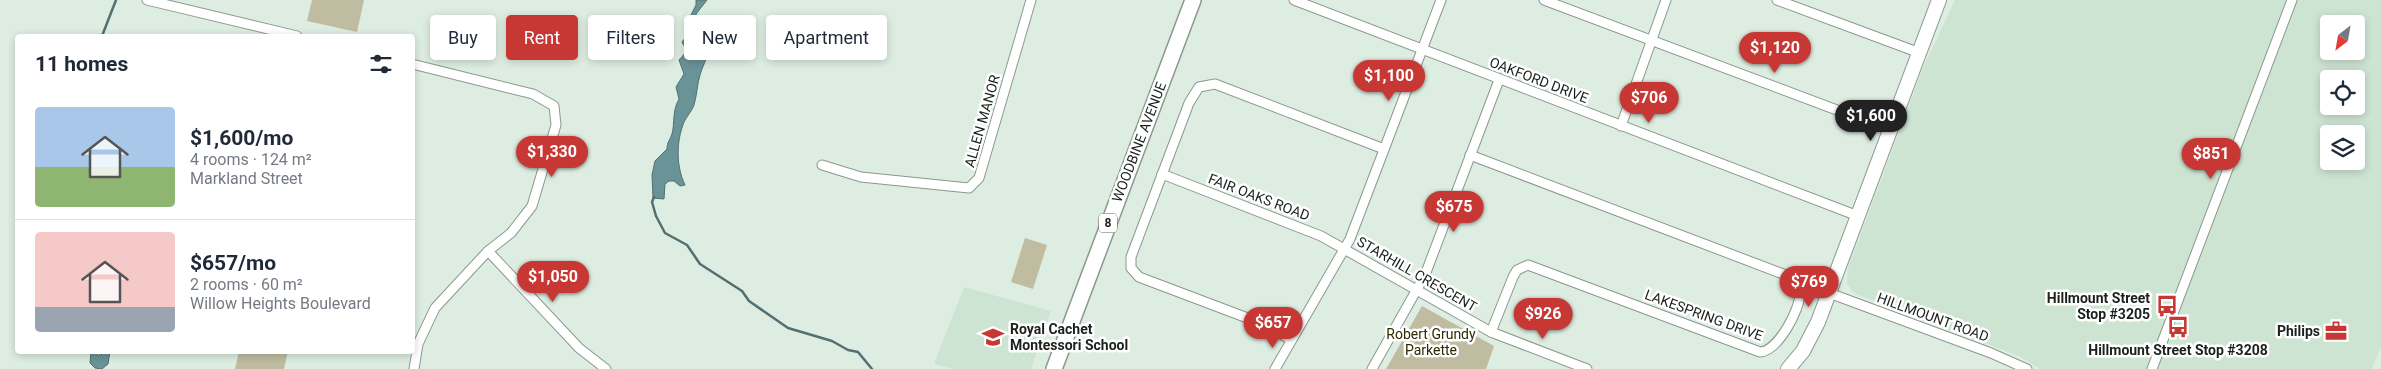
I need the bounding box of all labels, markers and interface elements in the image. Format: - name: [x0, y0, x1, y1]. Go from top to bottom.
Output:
- chip: Buy: [430, 15, 496, 60]
- chip: Rent: [506, 15, 578, 60]
- chip: Filters: [588, 15, 674, 60]
- chip: New: [684, 15, 756, 60]
- chip: Apartment: [766, 15, 887, 60]
- north arrow: [2320, 15, 2365, 60]
- map controls: [2320, 15, 2365, 170]
- pin: $1,120: [1734, 32, 1816, 74]
- text: $1,120: [1750, 38, 1800, 57]
- icon: filters: [367, 50, 395, 78]
- text: 11 homes: [35, 52, 128, 76]
- street label: OAKFORD DRIVE: [1487, 54, 1591, 106]
- pin: $1,100: [1348, 59, 1430, 102]
- text: $1,100: [1364, 66, 1414, 85]
- button: locate: [2320, 70, 2365, 115]
- street label: ALLEN MANOR: [961, 73, 1003, 169]
- street label: WOODBINE AVENUE: [1109, 80, 1169, 204]
- pin: $706: [1619, 82, 1679, 124]
- text: $706: [1631, 88, 1667, 107]
- pin: $1,600: [1830, 100, 1912, 142]
- text: $1,600: [1846, 106, 1896, 125]
- button: layers: [2320, 125, 2365, 170]
- text: $1,600/mo: [190, 126, 293, 150]
- icon: home: [75, 127, 135, 187]
- pin: $1,330: [511, 136, 593, 178]
- pin: $851: [2181, 138, 2241, 180]
- text: $1,330: [527, 142, 577, 161]
- text: $851: [2193, 144, 2229, 163]
- text: 4 rooms · 124 m²: [190, 150, 312, 169]
- text: Markland Street: [190, 169, 303, 188]
- street label: FAIR OAKS ROAD: [1206, 170, 1312, 224]
- pin: $675: [1424, 190, 1484, 233]
- text: $675: [1436, 197, 1472, 216]
- road number: 8: [1099, 214, 1117, 232]
- street label: STARHILL CRESCENT: [1354, 233, 1480, 315]
- text: $657/mo: [190, 251, 276, 275]
- icon: home: [75, 252, 135, 312]
- pin: $1,050: [512, 260, 594, 303]
- pin: $769: [1779, 266, 1839, 308]
- text: $1,050: [528, 267, 578, 286]
- text: $769: [1791, 272, 1827, 291]
- text: 2 rooms · 60 m²: [190, 275, 303, 294]
- street label: LAKESPRING DRIVE: [1643, 286, 1765, 344]
- street label: HILLMOUNT ROAD: [1875, 289, 1991, 345]
- place label: Hillmount Street Stop #3205: [2047, 290, 2150, 322]
- bus stop icon: Hillmount Street Stop #3205: [2154, 293, 2180, 319]
- text: Willow Heights Boulevard: [190, 294, 371, 313]
- pin: $926: [1513, 298, 1573, 340]
- text: $926: [1525, 304, 1561, 323]
- pin: $657: [1243, 306, 1303, 349]
- text: $657: [1255, 313, 1291, 332]
- bus stop icon: Hillmount Street Stop #3208: [2165, 314, 2191, 340]
- office icon: Philips: [2323, 318, 2349, 344]
- place label: Royal Cachet Montessori School: [1010, 321, 1128, 353]
- place label: Philips: [2277, 323, 2320, 339]
- school or university icon: Royal Cachet Montessori School: [980, 324, 1006, 350]
- park label: Robert Grundy Parkette: [1386, 326, 1476, 358]
- place label: Hillmount Street Stop #3208: [2088, 342, 2268, 358]

